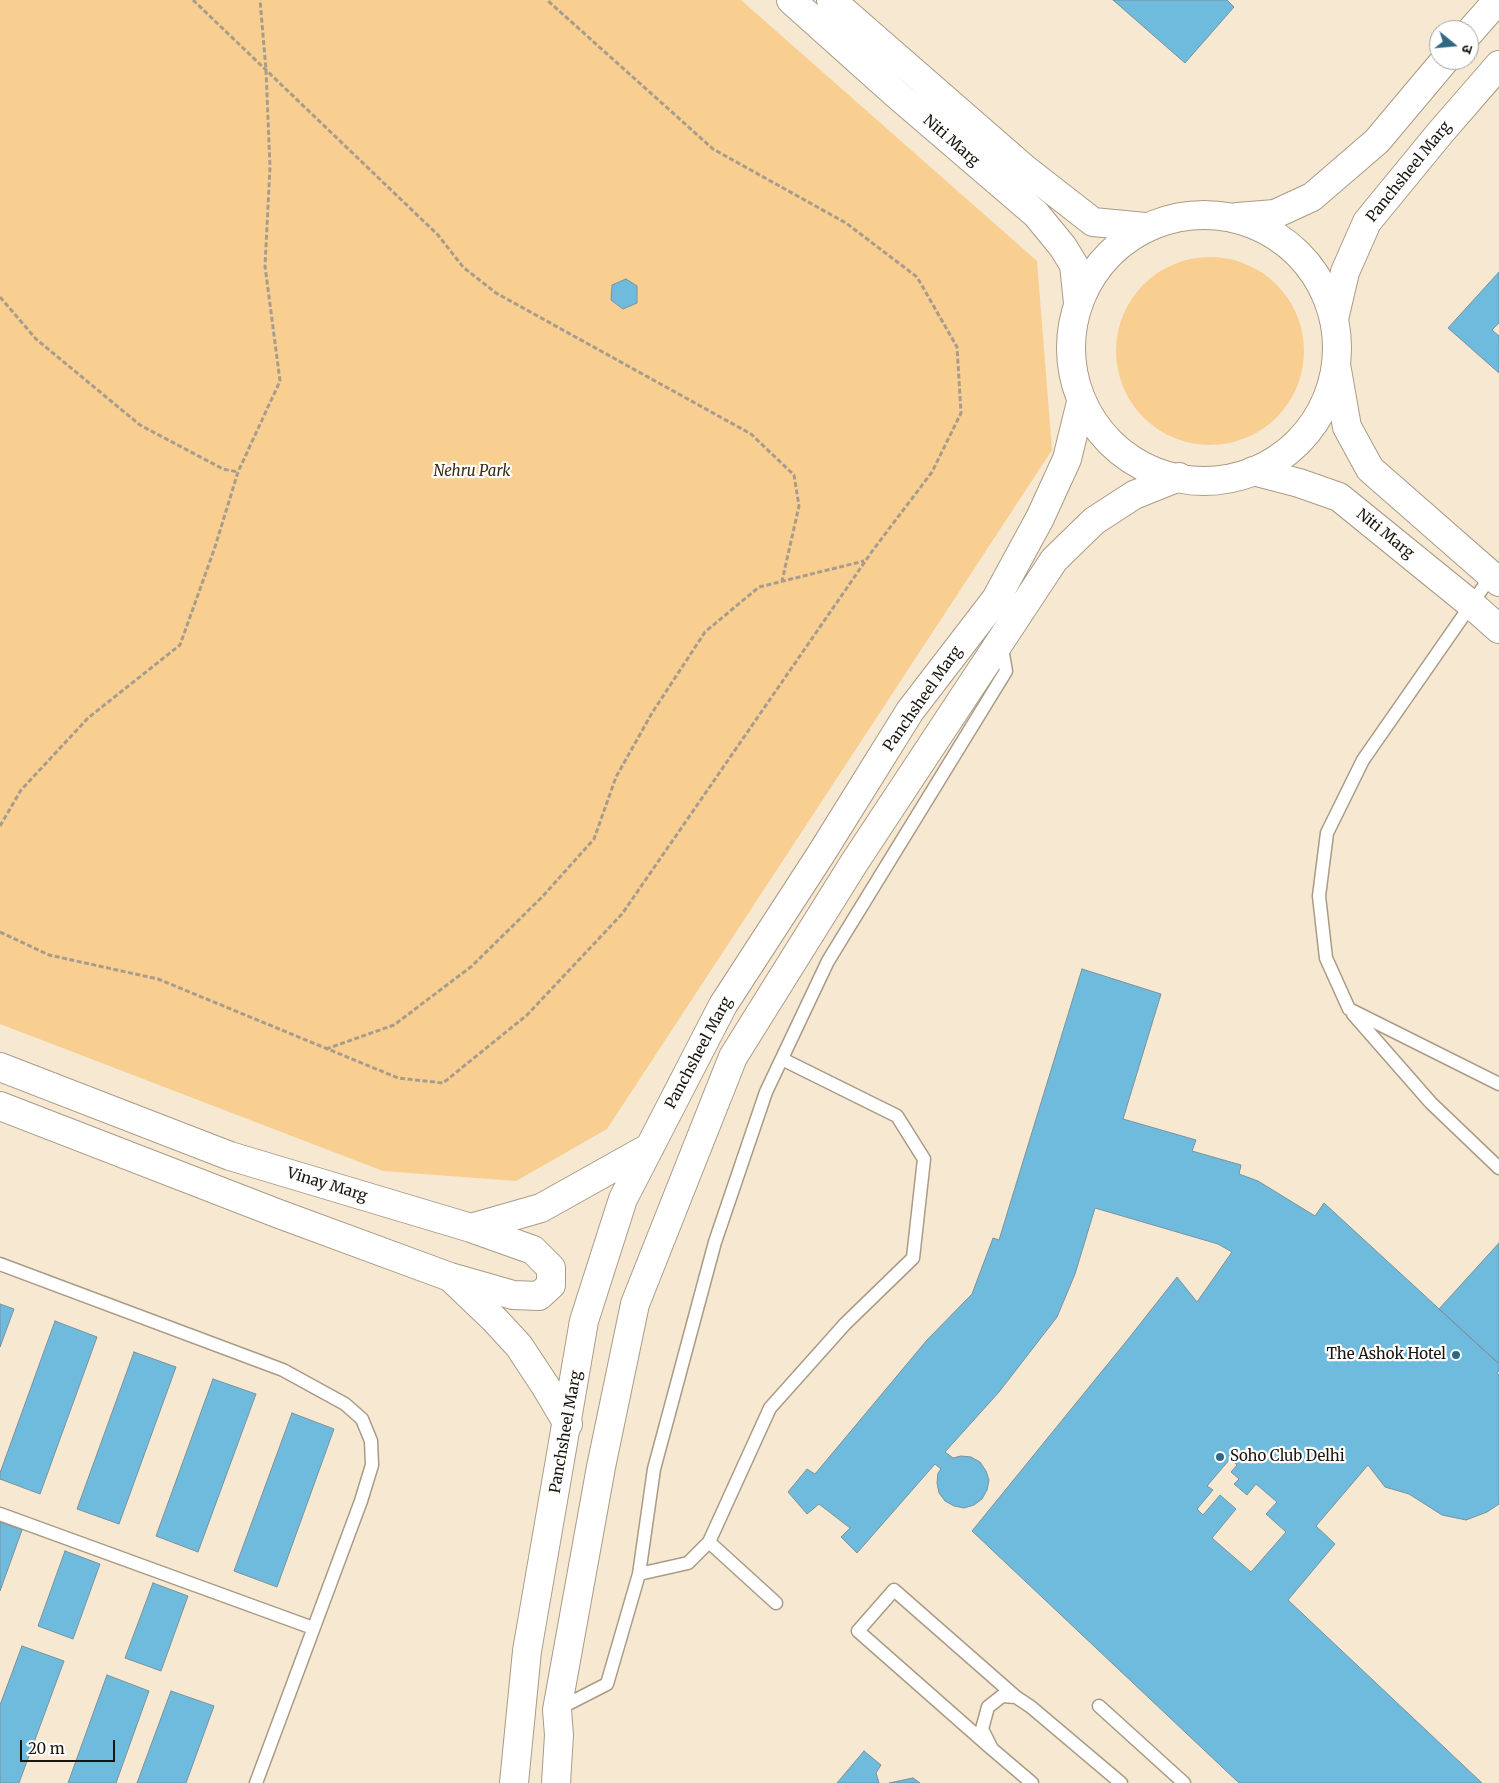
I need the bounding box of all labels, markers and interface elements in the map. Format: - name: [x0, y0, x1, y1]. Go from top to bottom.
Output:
- north arrow: [1429, 20, 1479, 70]
- text: उ: [1458, 43, 1477, 56]
- street label: Niti Marg: [919, 112, 983, 170]
- street label: Panchsheel Marg: [1363, 118, 1455, 226]
- park label: Nehru Park: [434, 463, 510, 481]
- street label: Niti Marg: [1353, 505, 1417, 563]
- street label: Panchsheel Marg: [880, 643, 966, 755]
- street label: Panchsheel Marg: [662, 994, 736, 1112]
- street label: Vinay Marg: [285, 1164, 369, 1206]
- place label: The Ashok Hotel: [1326, 1346, 1446, 1364]
- marker: The Ashok Hotel: [1450, 1349, 1462, 1361]
- street label: Panchsheel Marg: [546, 1369, 586, 1495]
- place label: Soho Club Delhi: [1230, 1448, 1345, 1466]
- marker: Soho Club Delhi: [1214, 1451, 1226, 1463]
- scale bar: [22, 1730, 118, 1762]
- text: 20 m: [28, 1739, 65, 1758]

